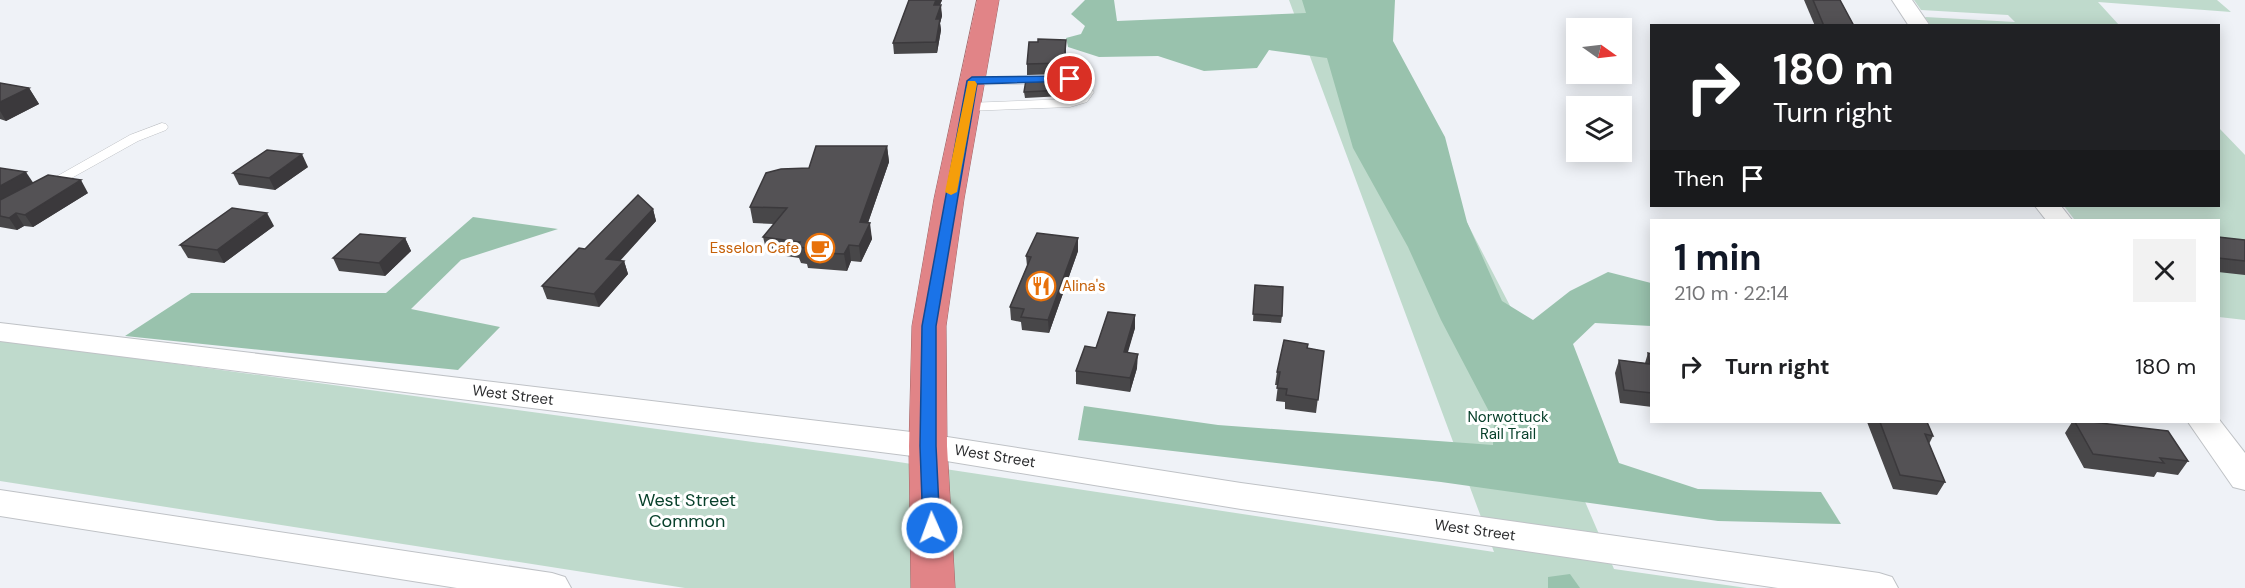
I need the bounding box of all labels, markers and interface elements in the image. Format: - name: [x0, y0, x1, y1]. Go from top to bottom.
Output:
- north arrow: [1566, 18, 1632, 84]
- map controls: [1566, 18, 1632, 162]
- text: 180 m: [1773, 42, 1894, 97]
- icon: right: [1674, 48, 1752, 126]
- pin: [1044, 53, 1095, 104]
- icon: arrive: [1053, 62, 1086, 95]
- text: Turn right: [1773, 95, 1893, 130]
- button: layers: [1566, 96, 1632, 162]
- icon: arrive: [1736, 162, 1769, 195]
- text: Then: [1674, 164, 1724, 193]
- cafe icon: Esselon Cafe: [804, 232, 836, 264]
- text: 1 min: [1674, 234, 1762, 281]
- place label: Esselon Cafe: [710, 238, 799, 258]
- button: close: [2133, 239, 2196, 302]
- restaurant icon: Alina's: [1025, 270, 1057, 302]
- place label: Alina's: [1062, 276, 1106, 296]
- text: 210 m · 22:14: [1674, 280, 1789, 306]
- icon: right: [1674, 350, 1707, 383]
- text: Turn right: [1725, 352, 1830, 381]
- text: 180 m: [2135, 352, 2196, 381]
- street label: West Street: [471, 380, 555, 410]
- park label: Norwottuck Rail Trail: [1467, 407, 1549, 444]
- street label: West Street: [953, 440, 1037, 472]
- park label: West Street Common: [638, 488, 736, 533]
- position arrow: [900, 496, 964, 560]
- street label: West Street: [1433, 514, 1517, 546]

